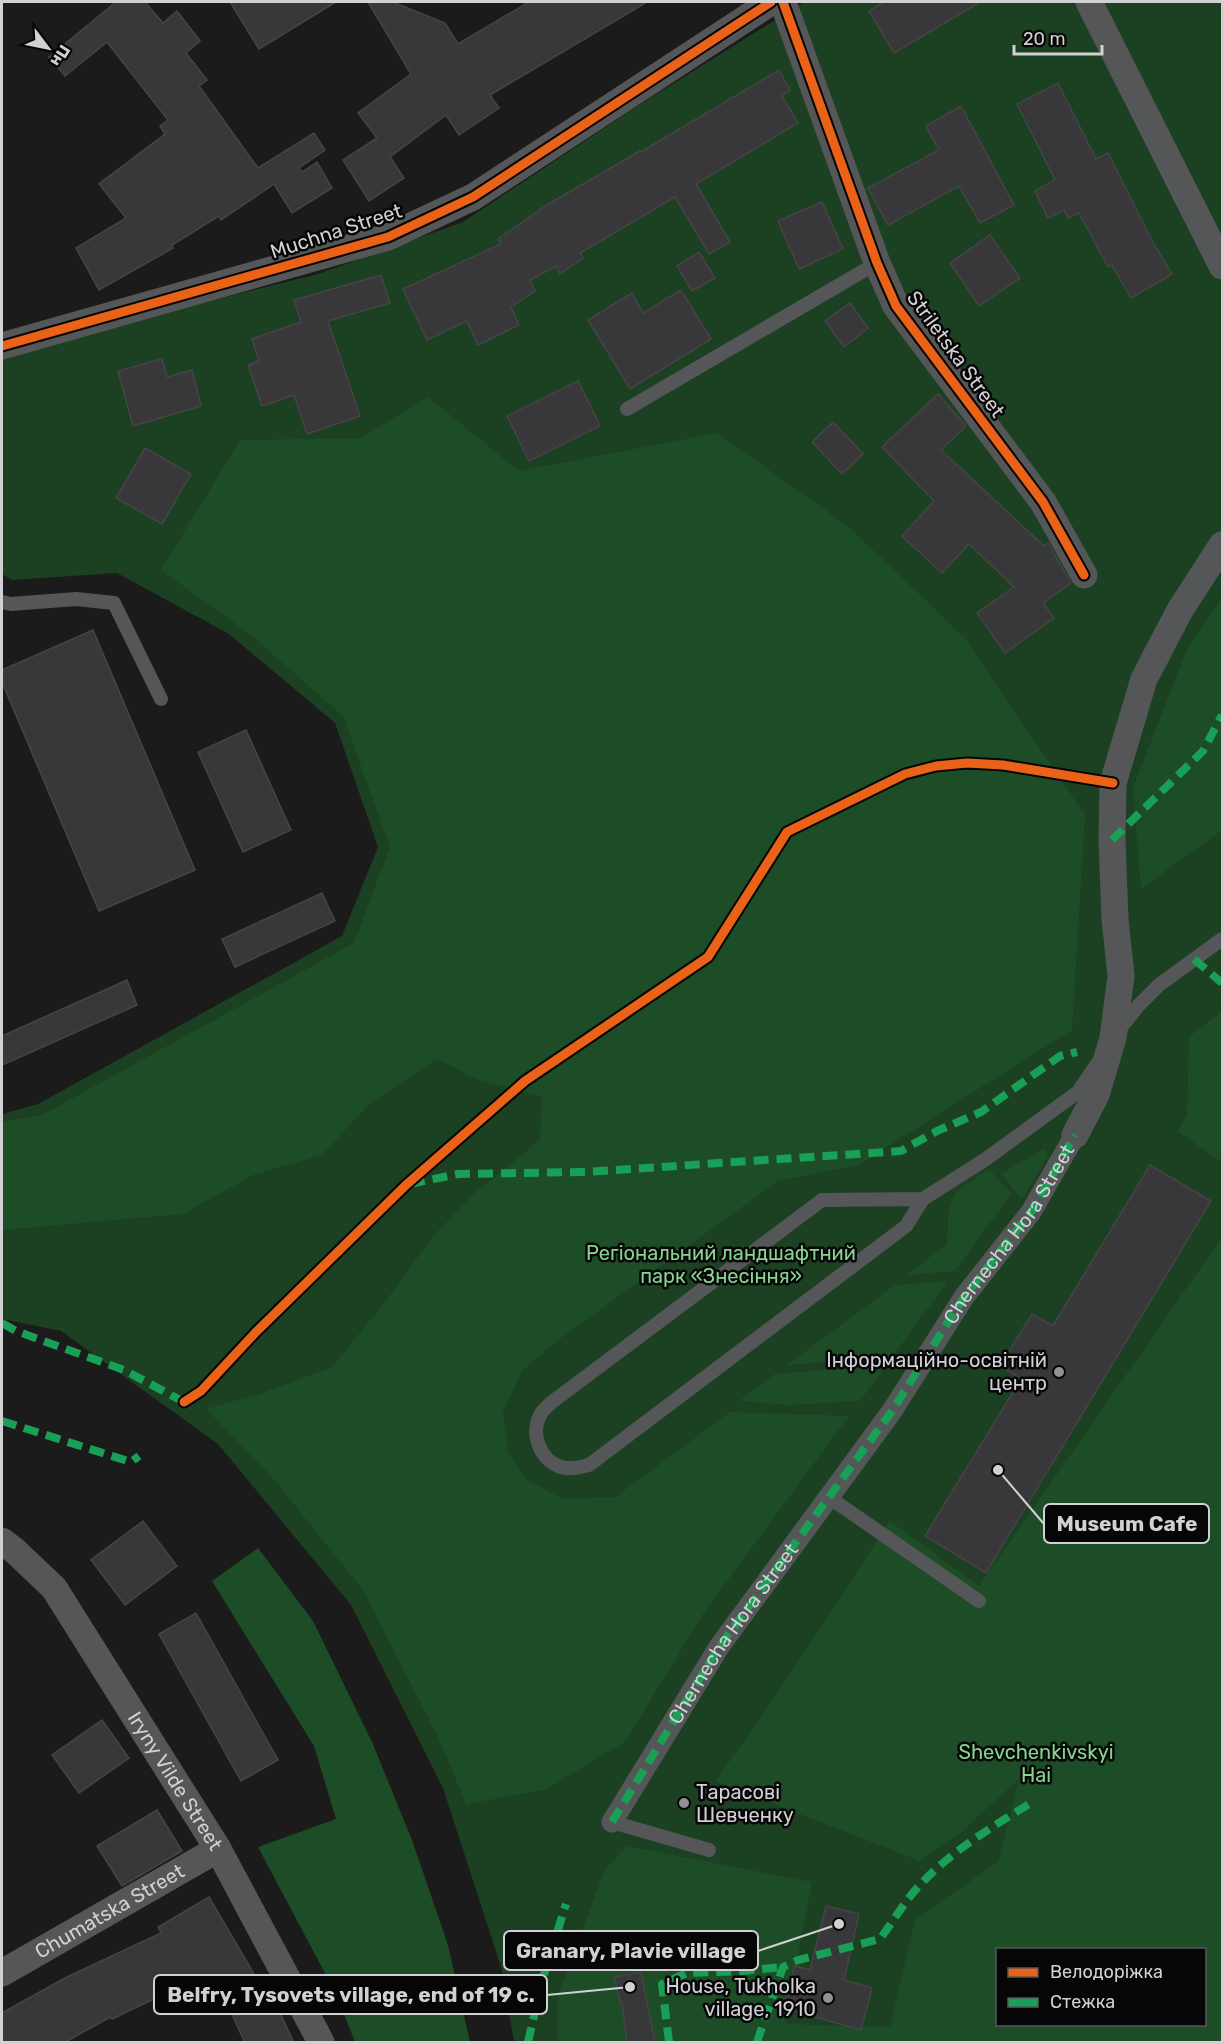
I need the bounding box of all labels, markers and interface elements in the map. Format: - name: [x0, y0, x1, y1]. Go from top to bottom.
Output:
- north arrow: [18, 18, 78, 78]
- scale bar: [1014, 18, 1102, 56]
- text: 20 m: [1023, 28, 1065, 50]
- text: Пн: [46, 41, 74, 70]
- street label: Muchna Street: [267, 198, 405, 264]
- street label: Striletska Street: [902, 286, 1010, 422]
- street label: Chernecha Hora Street: [938, 1140, 1079, 1328]
- park label: Регіональний ландшафтний парк «Знесіння»: [586, 1241, 856, 1288]
- place label: Інформаційно-освітній центр: [826, 1348, 1047, 1395]
- marker: Інформаційно-освітній центр: [1052, 1365, 1066, 1379]
- callout: Museum Cafe: [1044, 1504, 1209, 1543]
- text: Museum Cafe: [1057, 1511, 1197, 1536]
- street label: Chernecha Hora Street: [663, 1538, 803, 1728]
- street label: Iryny Vilde Street: [123, 1707, 228, 1855]
- park label: Shevchenkivskyi Hai: [958, 1740, 1114, 1787]
- place label: Тарасові Шевченку: [696, 1780, 794, 1827]
- marker: Тарасові Шевченку: [677, 1796, 691, 1810]
- street label: Chumatska Street: [31, 1859, 189, 1964]
- callout: Granary, Plavie village: [504, 1931, 758, 1970]
- text: Granary, Plavie village: [516, 1938, 746, 1963]
- legend: [996, 1948, 1206, 2026]
- text: Велодоріжка: [1050, 1961, 1163, 1983]
- place label: House, Tukholka village, 1910: [665, 1974, 816, 2021]
- callout: Belfry, Tysovets village, end of 19 c.: [154, 1975, 547, 2014]
- text: Belfry, Tysovets village, end of 19 c.: [167, 1982, 535, 2007]
- marker: House, Tukholka village, 1910: [821, 1991, 835, 2005]
- text: Стежка: [1050, 1991, 1115, 2013]

